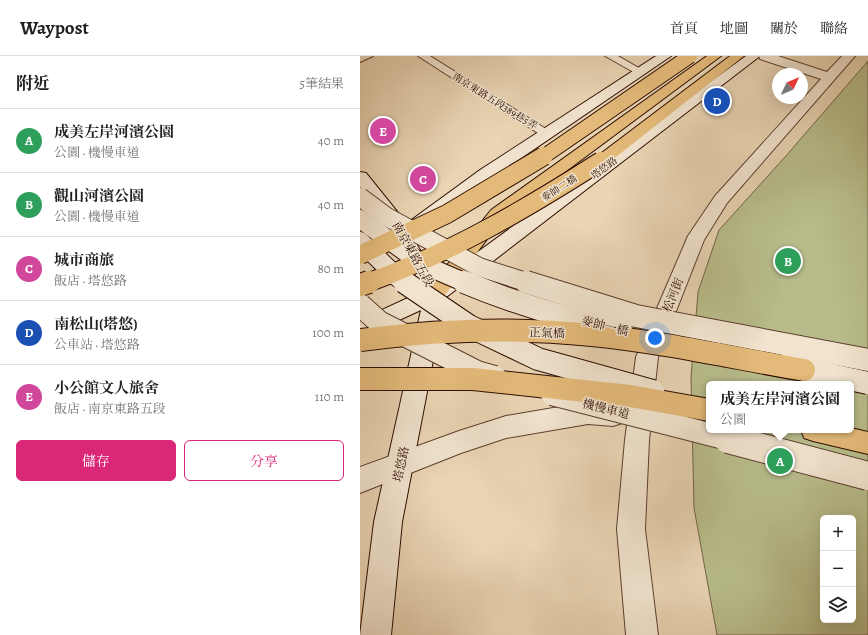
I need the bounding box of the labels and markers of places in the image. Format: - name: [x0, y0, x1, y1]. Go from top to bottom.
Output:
- pin: D: [704, 86, 730, 116]
- pin: E: [370, 116, 396, 146]
- pin: C: [410, 164, 436, 194]
- pin: B: [775, 246, 801, 276]
- pin: A: [767, 446, 793, 476]

